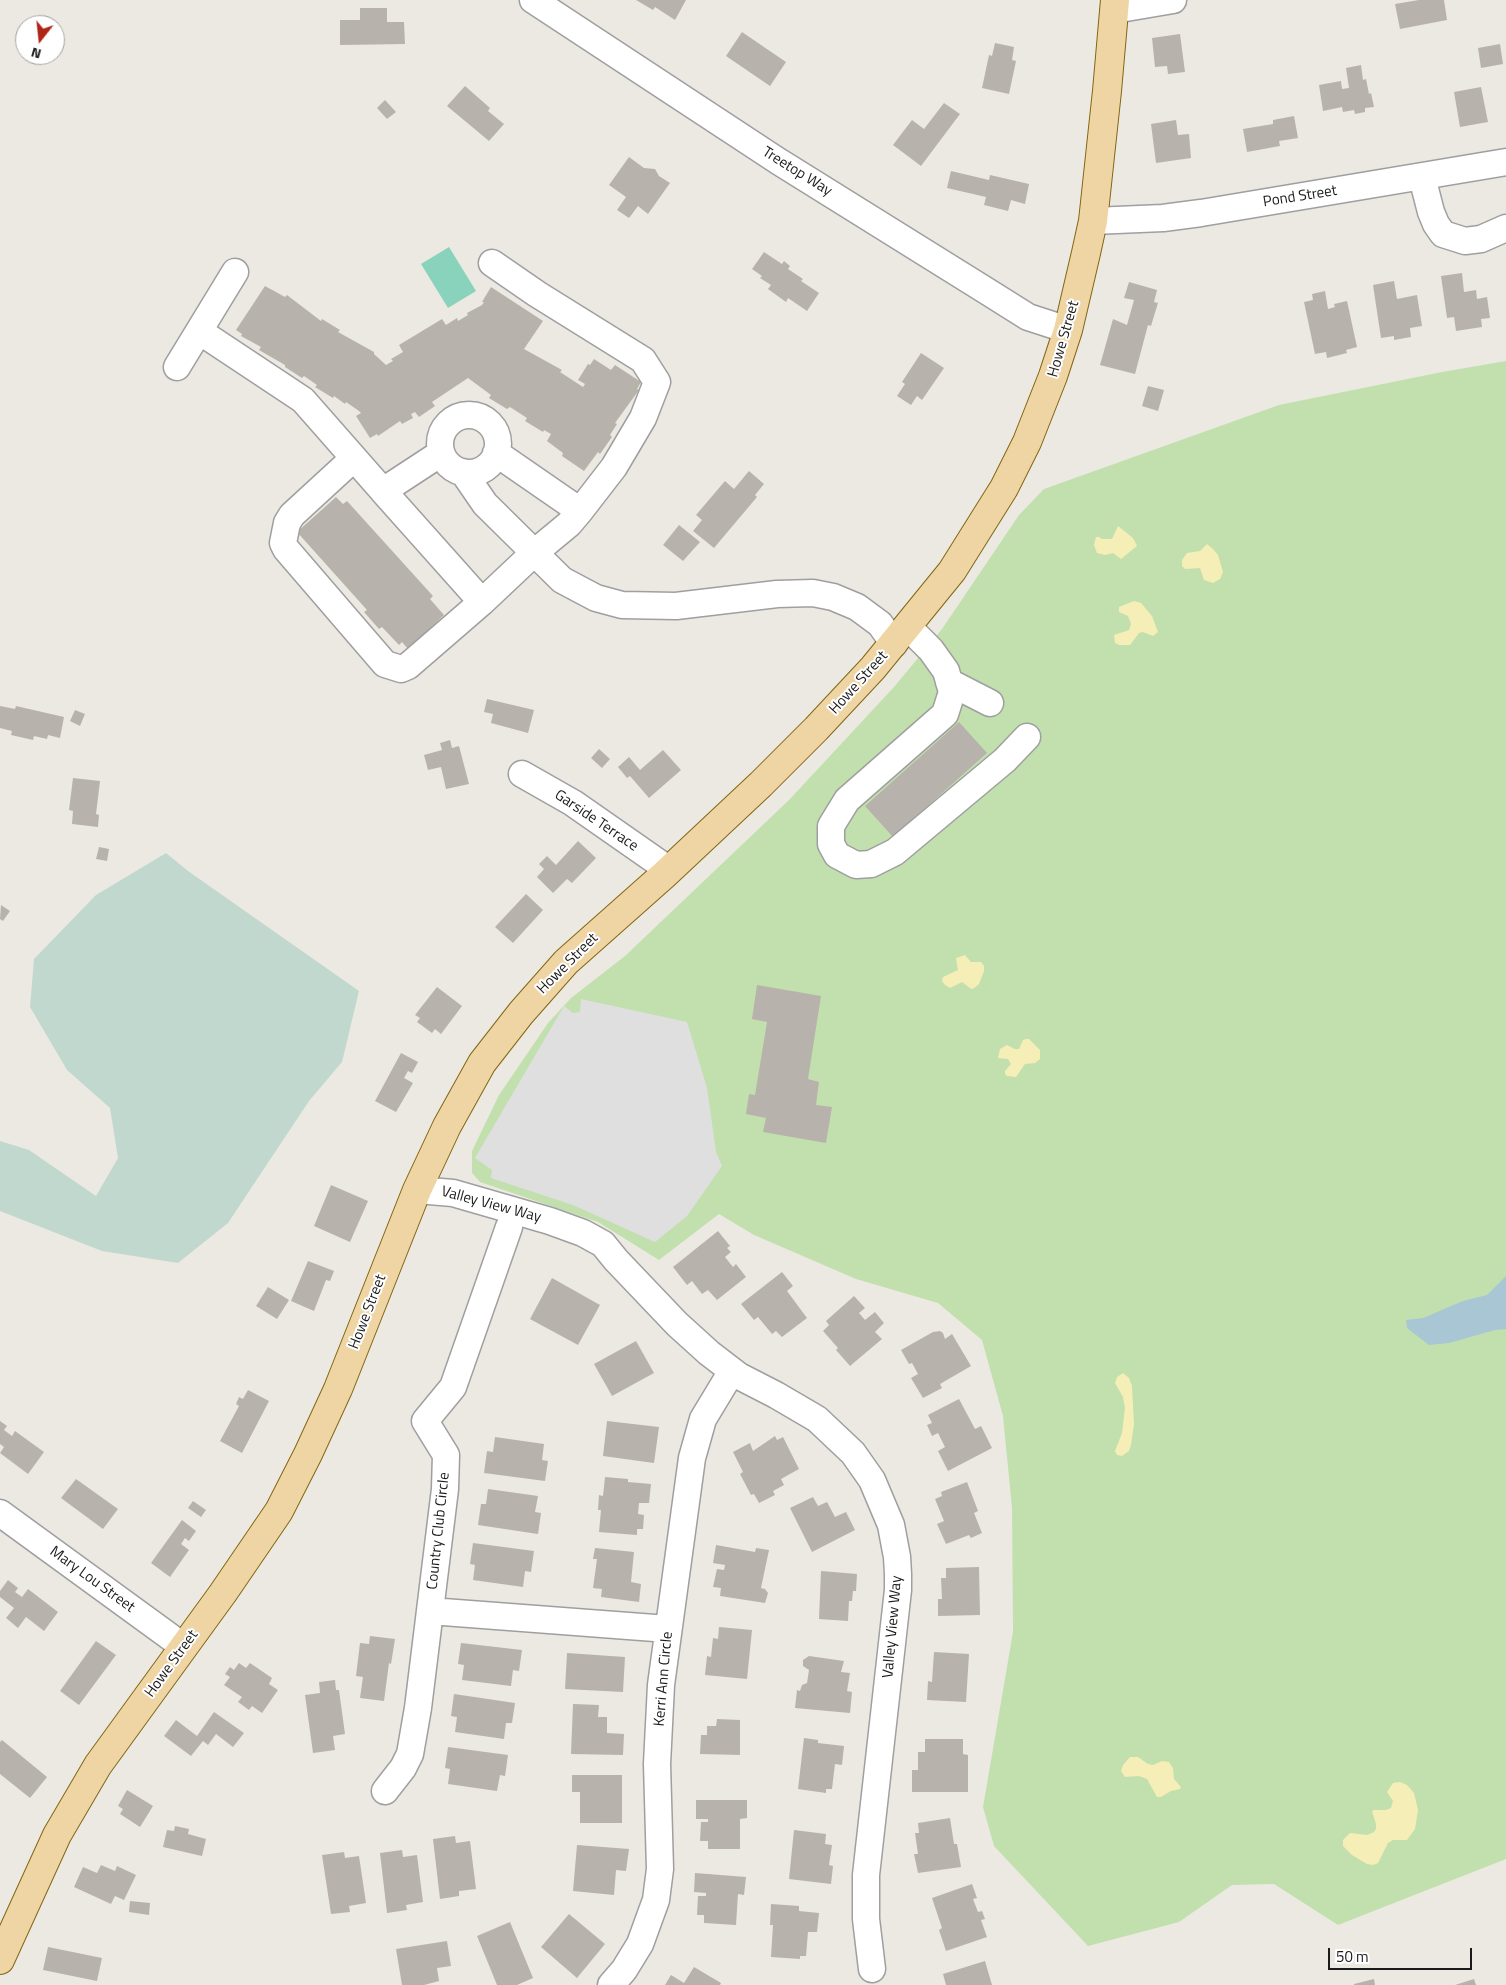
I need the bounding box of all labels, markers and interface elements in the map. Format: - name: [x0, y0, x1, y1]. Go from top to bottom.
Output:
- north arrow: [15, 15, 65, 65]
- text: N: [28, 43, 44, 65]
- street label: Treetop Way: [759, 143, 835, 201]
- street label: Pond Street: [1262, 182, 1338, 212]
- street label: Howe Street: [1044, 299, 1084, 379]
- street label: Howe Street: [826, 648, 892, 718]
- street label: Garside Terrace: [551, 786, 641, 856]
- street label: Howe Street: [534, 930, 602, 998]
- street label: Valley View Way: [439, 1183, 543, 1227]
- street label: Howe Street: [345, 1272, 391, 1352]
- street label: Country Club Circle: [424, 1472, 454, 1590]
- street label: Mary Lou Street: [46, 1543, 138, 1617]
- street label: Valley View Way: [880, 1575, 906, 1679]
- street label: Howe Street: [142, 1627, 202, 1701]
- street label: Kerri Ann Circle: [651, 1631, 677, 1727]
- scale bar: [1331, 1938, 1475, 1970]
- text: 50 m: [1336, 1945, 1369, 1968]

